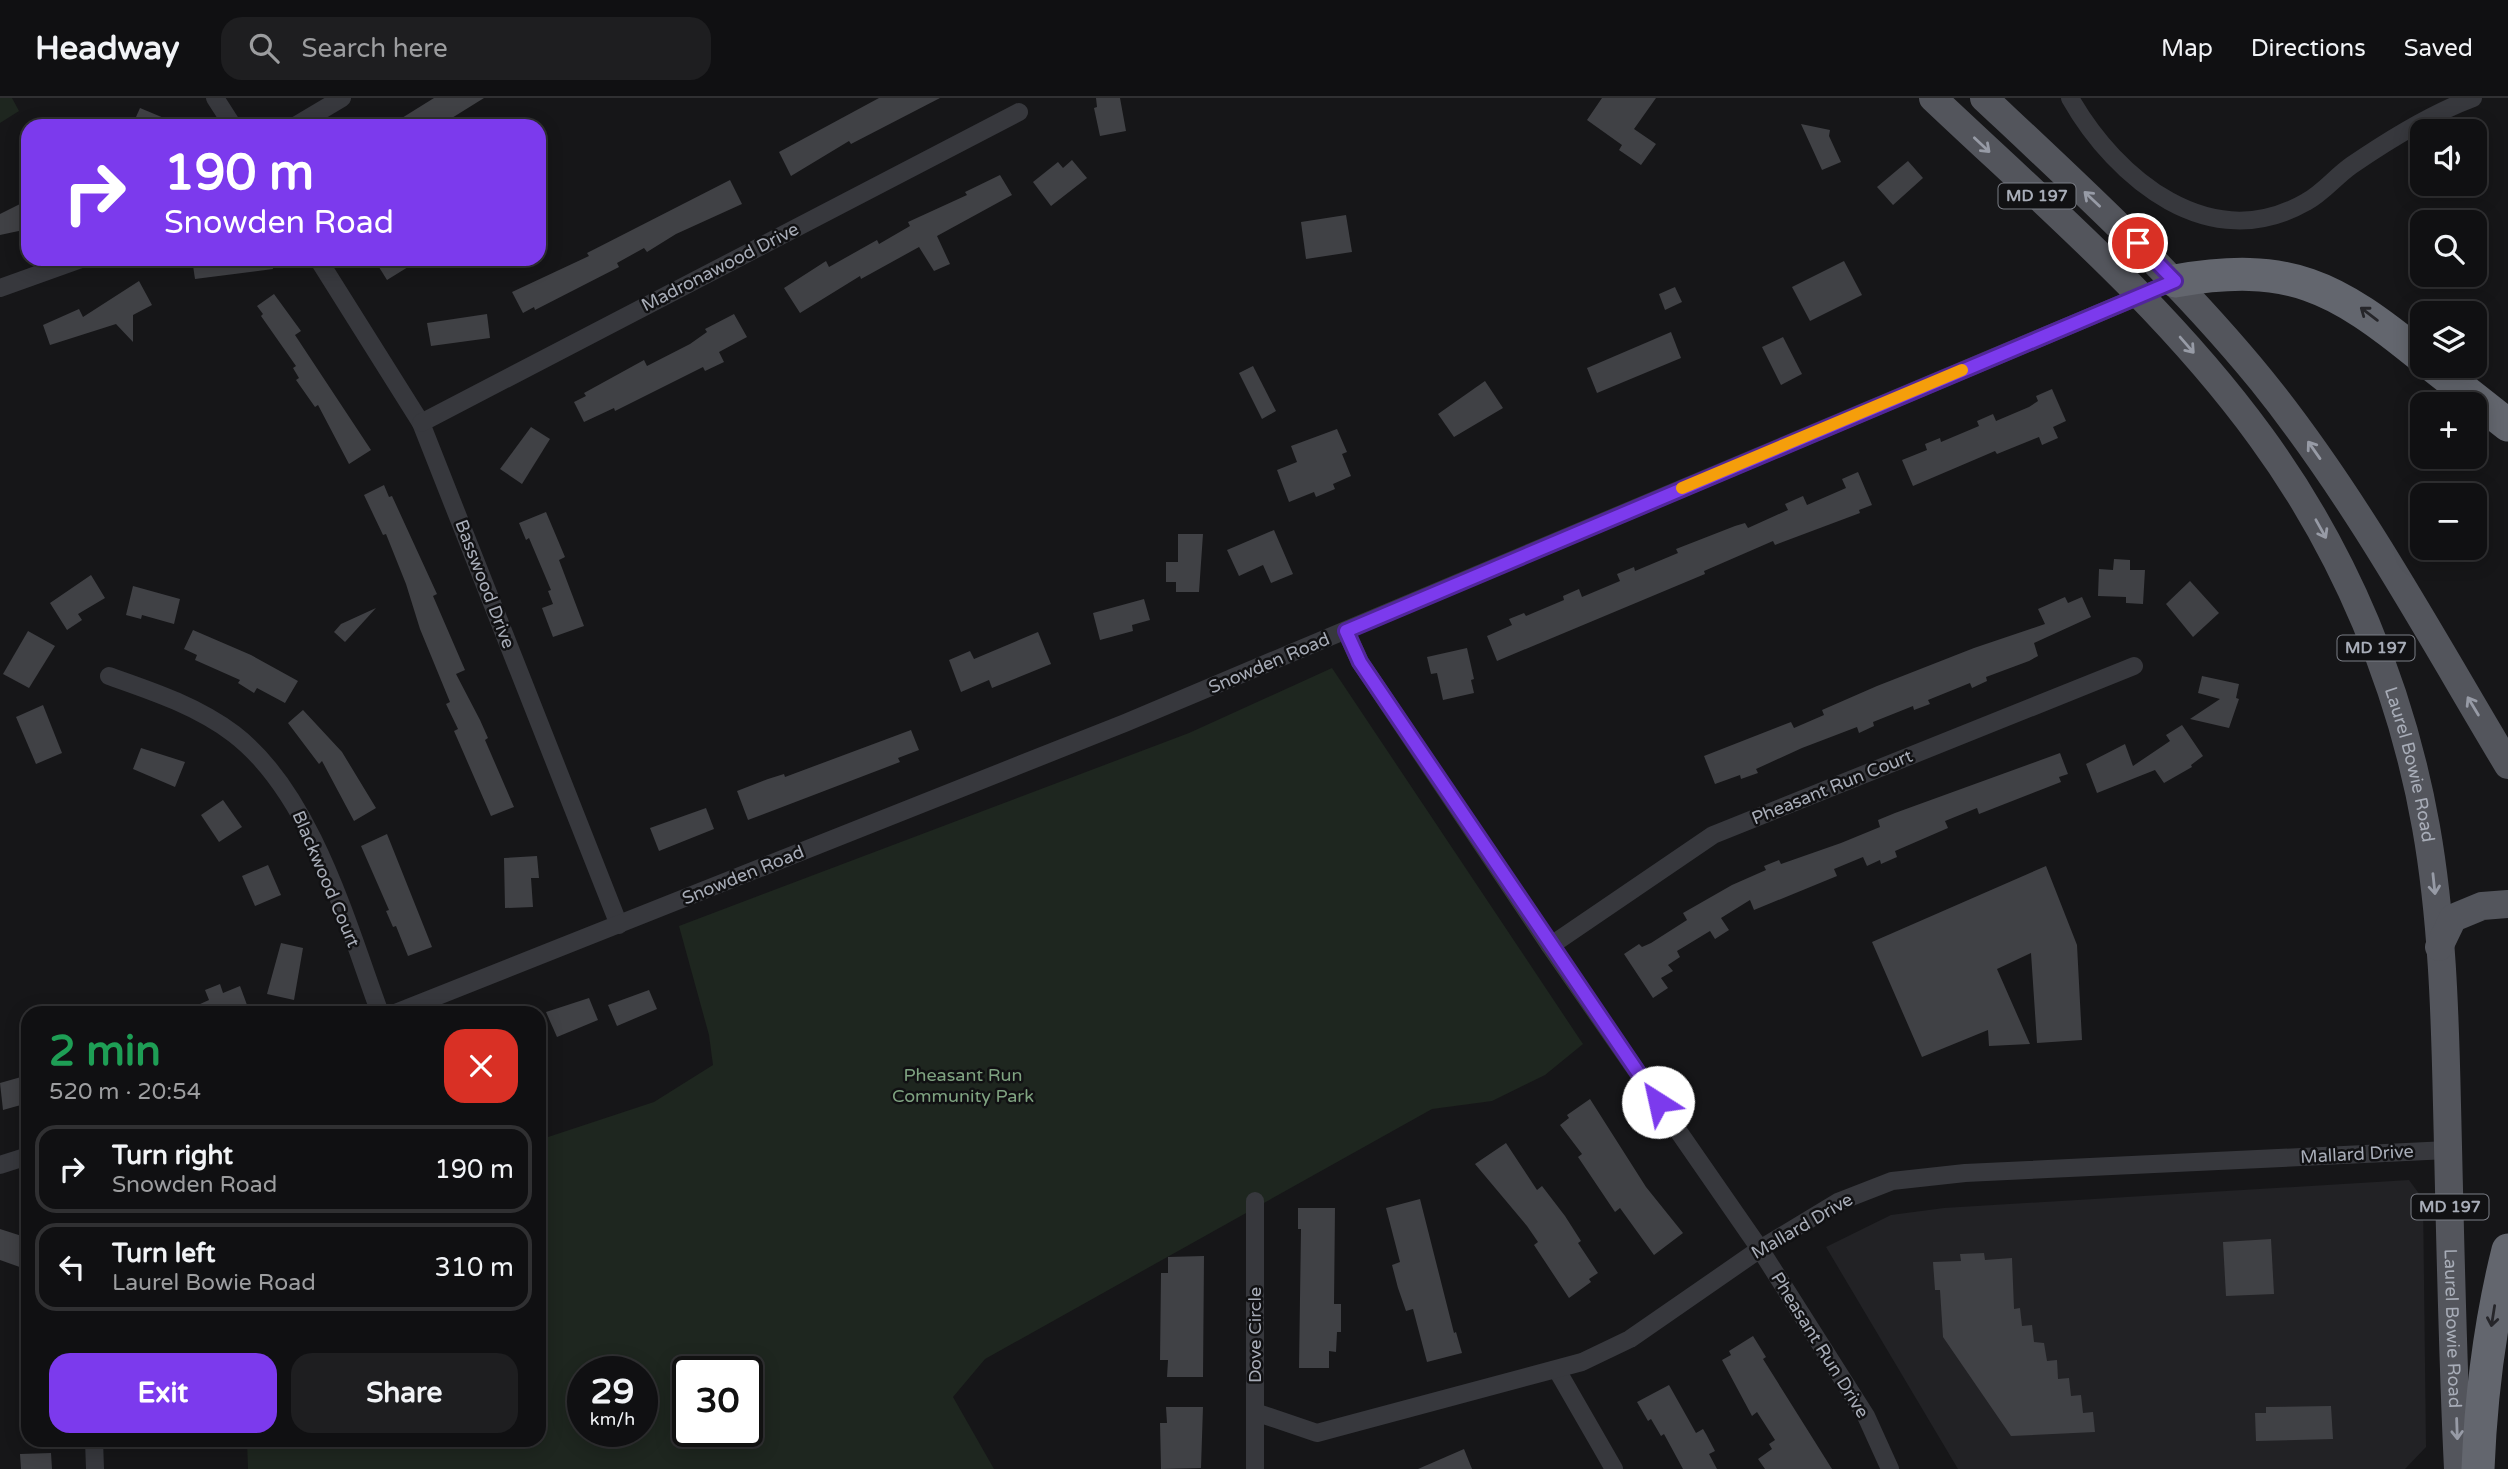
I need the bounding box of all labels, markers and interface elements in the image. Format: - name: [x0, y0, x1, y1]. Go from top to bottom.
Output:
- search box: [221, 17, 711, 80]
- text: Headway: [35, 29, 179, 68]
- icon: search: [245, 29, 283, 67]
- text: Search here: [301, 33, 448, 64]
- text: Map: [2161, 34, 2213, 63]
- text: Directions: [2251, 34, 2366, 63]
- text: Saved: [2404, 34, 2473, 63]
- map controls: [2410, 119, 2487, 560]
- button: sound: [2410, 119, 2487, 196]
- one-way arrow: [1974, 136, 1991, 153]
- text: 190 m: [164, 144, 314, 203]
- icon: right: [49, 147, 140, 238]
- road number: MD 197: [1998, 184, 2076, 208]
- one-way arrow: [2083, 191, 2101, 207]
- text: Snowden Road: [164, 204, 394, 242]
- button: search: [2410, 210, 2487, 287]
- pin: [2108, 213, 2168, 273]
- street label: Madronawood Drive: [638, 218, 802, 316]
- icon: arrive: [2119, 224, 2157, 262]
- button: layers: [2410, 301, 2487, 378]
- one-way arrow: [2360, 307, 2378, 322]
- one-way arrow: [2179, 336, 2195, 354]
- button: +: [2410, 392, 2487, 469]
- one-way arrow: [2307, 441, 2321, 460]
- button: −: [2410, 483, 2487, 560]
- street label: Basswood Drive: [450, 516, 520, 652]
- one-way arrow: [2315, 518, 2328, 539]
- street label: Snowden Road: [1205, 628, 1333, 698]
- road number: MD 197: [2338, 636, 2414, 660]
- street label: Laurel Bowie Road: [2380, 684, 2439, 844]
- one-way arrow: [2465, 697, 2479, 717]
- street label: Pheasant Run Court: [1748, 745, 1916, 829]
- street label: Blackwood Court: [287, 807, 365, 951]
- street label: Snowden Road: [679, 841, 807, 909]
- one-way arrow: [2428, 872, 2441, 894]
- text: 2 min: [49, 1026, 161, 1077]
- button: close: [444, 1029, 518, 1103]
- park label: Pheasant Run Community Park: [892, 1064, 1034, 1107]
- position arrow: [1621, 1065, 1695, 1139]
- text: 520 m · 20:54: [49, 1078, 201, 1106]
- text: Turn right: [112, 1140, 233, 1171]
- street label: Mallard Drive: [2300, 1140, 2414, 1168]
- icon: right: [53, 1150, 91, 1188]
- text: 190 m: [434, 1154, 514, 1185]
- text: Snowden Road: [112, 1171, 277, 1199]
- street label: Mallard Drive: [1747, 1188, 1857, 1264]
- road number: MD 197: [2412, 1194, 2488, 1219]
- text: Turn left: [112, 1238, 215, 1269]
- icon: left: [53, 1248, 91, 1286]
- street label: Laurel Bowie Road: [2439, 1248, 2466, 1409]
- text: 310 m: [434, 1252, 514, 1283]
- street label: Pheasant Run Drive: [1766, 1268, 1874, 1422]
- text: Laurel Bowie Road: [112, 1269, 316, 1297]
- street label: Dove Circle: [1244, 1287, 1266, 1383]
- one-way arrow: [2486, 1305, 2499, 1327]
- button: Exit: [49, 1353, 277, 1433]
- button: Share: [291, 1353, 518, 1433]
- speed limit sign: 30: [672, 1356, 763, 1447]
- text: 29: [591, 1371, 634, 1413]
- text: km/h: [590, 1408, 635, 1430]
- one-way arrow: [2450, 1418, 2463, 1441]

